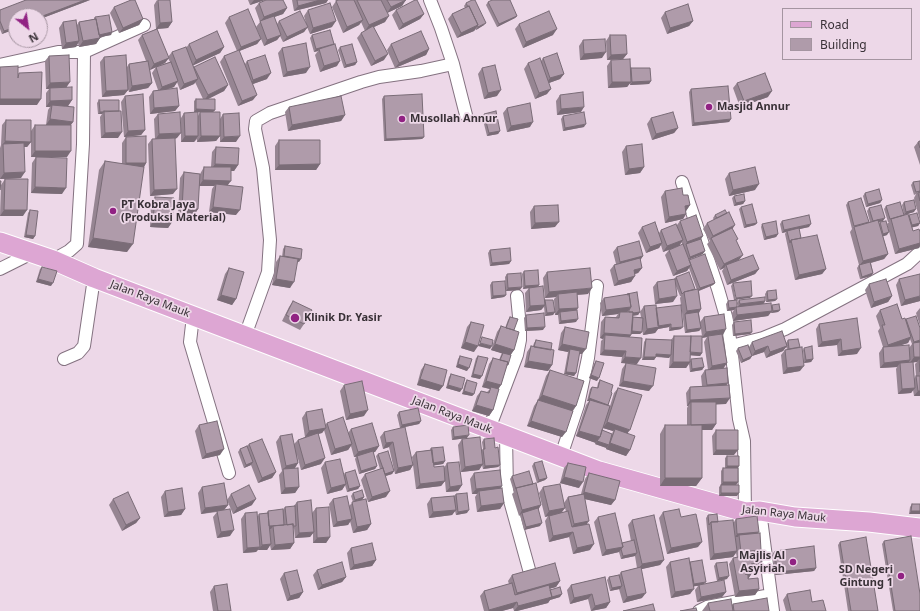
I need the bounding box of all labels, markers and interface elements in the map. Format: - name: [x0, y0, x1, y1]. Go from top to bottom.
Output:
- north arrow: [8, 8, 48, 48]
- legend: [782, 8, 912, 60]
- text: Road: [820, 16, 849, 33]
- text: N: [26, 29, 41, 47]
- text: Building: [820, 36, 867, 53]
- place label: Masjid Annur: [717, 100, 790, 114]
- marker: Masjid Annur: [704, 102, 714, 112]
- place label: Musollah Annur: [410, 112, 497, 126]
- marker: Musollah Annur: [397, 114, 407, 124]
- place label: PT Kobra Jaya (Produksi Material): [121, 198, 226, 224]
- marker: PT Kobra Jaya (Produksi Material): [108, 206, 118, 216]
- street label: Jalan Raya Mauk: [108, 278, 192, 320]
- place label: Klinik Dr. Yasir: [304, 311, 382, 325]
- marker: Klinik Dr. Yasir: [289, 312, 301, 324]
- street label: Jalan Raya Mauk: [410, 394, 494, 436]
- street label: Jalan Raya Mauk: [741, 503, 827, 525]
- place label: Majlis Al Asyiriah: [739, 549, 785, 575]
- marker: Majlis Al Asyiriah: [788, 557, 798, 567]
- place label: SD Negeri Gintung 1: [839, 563, 893, 589]
- marker: SD Negeri Gintung 1: [896, 571, 906, 581]

